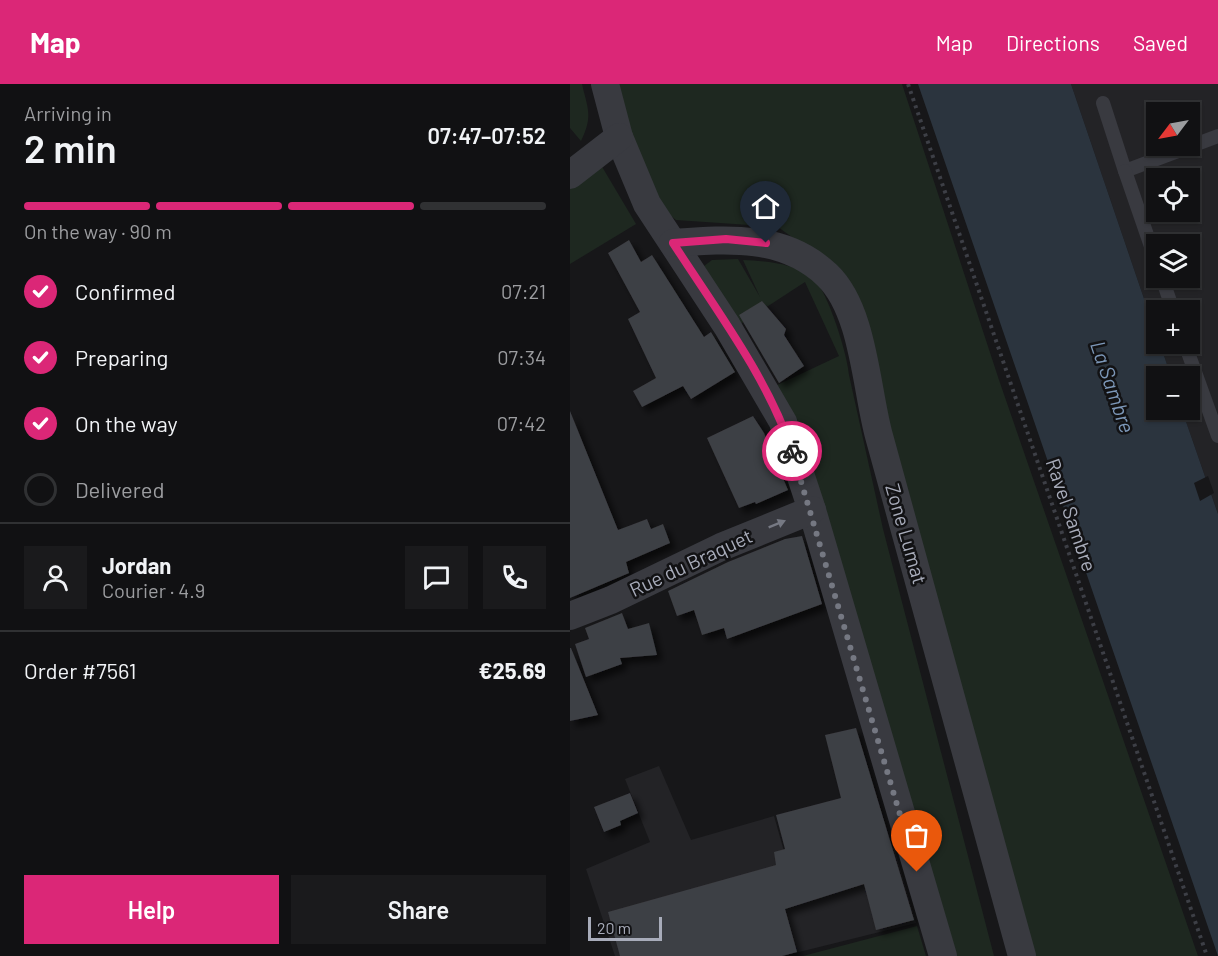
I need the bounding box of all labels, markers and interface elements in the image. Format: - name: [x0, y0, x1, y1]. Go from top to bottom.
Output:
- text: Map: [30, 25, 81, 59]
- text: Map: [936, 30, 973, 55]
- text: Directions: [1006, 30, 1100, 55]
- text: Saved: [1133, 30, 1188, 55]
- text: Arriving in: [24, 101, 112, 125]
- north arrow: [1146, 102, 1200, 156]
- map controls: [1146, 102, 1200, 420]
- text: 07:47–07:52: [428, 122, 546, 148]
- text: 2 min: [24, 124, 117, 171]
- button: locate: [1146, 168, 1200, 222]
- pin: [740, 181, 791, 243]
- icon: home: [749, 190, 782, 223]
- text: On the way · 90 m: [24, 219, 172, 243]
- button: layers: [1146, 234, 1200, 288]
- icon: check: [24, 275, 57, 308]
- text: Confirmed: [75, 278, 175, 304]
- text: 07:21: [501, 279, 546, 303]
- button: +: [1146, 300, 1200, 354]
- water label: La Sambre: [1086, 337, 1141, 436]
- icon: check: [24, 341, 57, 374]
- text: Preparing: [75, 344, 168, 370]
- text: 07:34: [497, 345, 546, 369]
- button: −: [1146, 366, 1200, 420]
- icon: check: [24, 407, 57, 440]
- text: On the way: [75, 410, 178, 436]
- text: 07:42: [497, 411, 546, 435]
- courier: [762, 421, 822, 481]
- icon: bike: [776, 435, 809, 468]
- street label: Ravel Sambre: [1041, 455, 1102, 574]
- text: Delivered: [75, 476, 164, 502]
- street label: Zone Lumat: [881, 481, 933, 587]
- one-way arrow: [768, 519, 786, 528]
- street label: Rue du Braquet: [625, 523, 756, 601]
- button: person: [24, 546, 87, 609]
- button: chat: [405, 546, 468, 609]
- button: phone: [483, 546, 546, 609]
- text: Jordan: [102, 552, 171, 578]
- text: Courier · 4.9: [102, 578, 205, 602]
- text: Order #7561: [24, 657, 137, 683]
- text: €25.69: [478, 657, 546, 683]
- pin: [891, 810, 942, 872]
- icon: bag: [900, 819, 933, 852]
- button: Help: [24, 875, 279, 944]
- button: Share: [291, 875, 546, 944]
- scale bar: [588, 914, 662, 942]
- text: 20 m: [597, 918, 631, 937]

